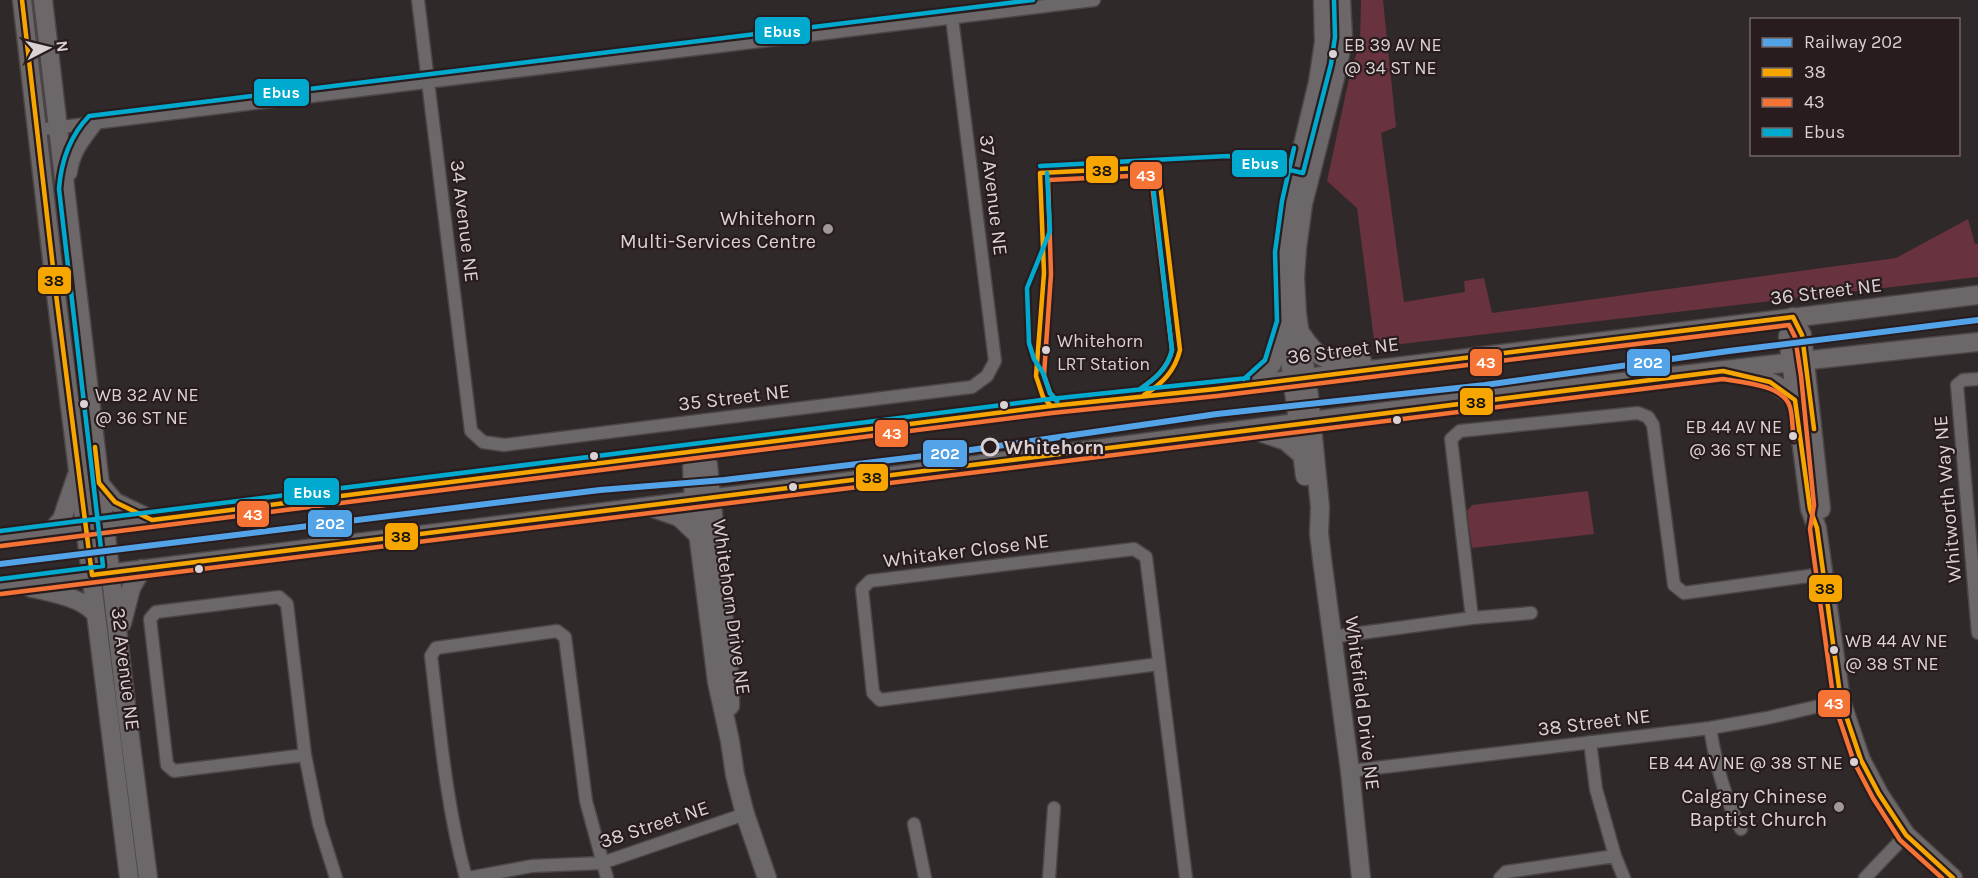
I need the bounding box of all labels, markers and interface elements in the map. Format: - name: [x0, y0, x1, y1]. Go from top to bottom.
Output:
- line badge: Ebus: [754, 16, 811, 45]
- north arrow: [18, 18, 78, 78]
- legend: [1750, 18, 1960, 156]
- text: Ebus: [763, 22, 801, 41]
- text: Railway 202: [1804, 31, 1903, 53]
- place label: EB 39 AV NE @ 34 ST NE: [1344, 34, 1442, 79]
- text: N: [52, 39, 73, 53]
- marker: EB 39 AV NE @ 34 ST NE: [1327, 48, 1339, 60]
- text: 38: [1804, 61, 1826, 83]
- line badge: Ebus: [253, 78, 310, 107]
- text: Ebus: [262, 83, 300, 102]
- text: 43: [1804, 91, 1825, 113]
- text: Ebus: [1804, 121, 1845, 143]
- street label: 37 Avenue NE: [975, 133, 1012, 257]
- line badge: Ebus: [1231, 149, 1288, 178]
- text: Ebus: [1241, 154, 1279, 173]
- line badge: 38: [1085, 155, 1119, 184]
- street label: 34 Avenue NE: [446, 159, 483, 284]
- text: 38: [1092, 161, 1112, 180]
- line badge: 43: [1129, 161, 1163, 190]
- text: 43: [1136, 166, 1156, 185]
- place label: Whitehorn Multi-Services Centre: [620, 207, 816, 253]
- marker: Whitehorn Multi-Services Centre: [821, 222, 835, 236]
- line badge: 38: [37, 266, 72, 295]
- text: 38: [44, 271, 64, 290]
- street label: 36 Street NE: [1769, 273, 1883, 310]
- place label: Whitehorn LRT Station: [1057, 330, 1150, 375]
- street label: 36 Street NE: [1286, 332, 1400, 369]
- marker: Whitehorn LRT Station: [1040, 344, 1052, 356]
- line badge: 43: [1469, 348, 1503, 377]
- line badge: 202: [1626, 348, 1671, 377]
- text: 43: [1476, 353, 1496, 372]
- text: 202: [1633, 353, 1663, 372]
- street label: 35 Street NE: [677, 379, 791, 416]
- place label: WB 32 AV NE @ 36 ST NE: [95, 384, 199, 429]
- line badge: 38: [1459, 387, 1494, 416]
- text: 38: [1466, 393, 1486, 412]
- marker: WB 32 AV NE @ 36 ST NE: [78, 398, 90, 410]
- unlabelled marker: [998, 399, 1010, 411]
- unlabelled marker: [1391, 414, 1403, 426]
- street label: Whitworth Way NE: [1929, 414, 1966, 583]
- place label: EB 44 AV NE @ 36 ST NE: [1685, 416, 1782, 461]
- line badge: 43: [874, 419, 909, 448]
- text: 43: [882, 424, 902, 443]
- marker: EB 44 AV NE @ 36 ST NE: [1787, 430, 1799, 442]
- place label: Whitehorn: [1004, 436, 1105, 459]
- marker: Whitehorn: [981, 438, 999, 456]
- line badge: 202: [922, 439, 968, 468]
- text: 202: [930, 444, 960, 463]
- unlabelled marker: [588, 450, 600, 462]
- line badge: 38: [855, 463, 889, 492]
- text: 38: [862, 468, 882, 487]
- line badge: Ebus: [283, 477, 340, 506]
- unlabelled marker: [787, 481, 799, 493]
- text: Ebus: [293, 483, 331, 502]
- line badge: 43: [236, 500, 270, 528]
- text: 43: [243, 505, 263, 524]
- line badge: 202: [307, 509, 353, 538]
- text: 202: [315, 514, 345, 533]
- street label: Whitehorn Drive NE: [708, 518, 755, 696]
- line badge: 38: [384, 522, 419, 551]
- text: 38: [391, 527, 411, 546]
- street label: Whitaker Close NE: [882, 529, 1050, 572]
- unlabelled marker: [193, 563, 205, 575]
- line badge: 38: [1808, 574, 1843, 603]
- text: 38: [1815, 579, 1835, 598]
- street label: 32 Avenue NE: [107, 606, 144, 732]
- street label: Whitefield Drive NE: [1340, 615, 1385, 791]
- place label: WB 44 AV NE @ 38 ST NE: [1845, 630, 1948, 675]
- marker: WB 44 AV NE @ 38 ST NE: [1828, 644, 1840, 656]
- line badge: 43: [1817, 689, 1851, 718]
- text: 43: [1824, 694, 1844, 713]
- street label: 38 Street NE: [1536, 704, 1652, 741]
- place label: EB 44 AV NE @ 38 ST NE: [1648, 752, 1843, 774]
- marker: EB 44 AV NE @ 38 ST NE: [1848, 756, 1860, 768]
- place label: Calgary Chinese Baptist Church: [1681, 785, 1827, 831]
- street label: 38 Street NE: [597, 796, 712, 853]
- marker: Calgary Chinese Baptist Church: [1832, 800, 1846, 814]

